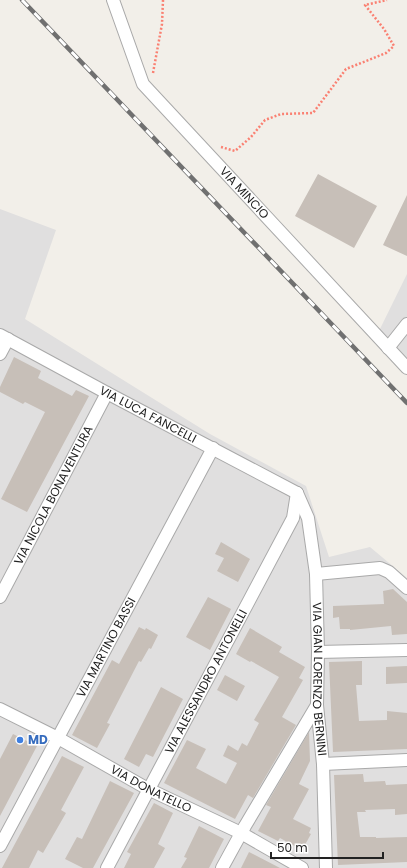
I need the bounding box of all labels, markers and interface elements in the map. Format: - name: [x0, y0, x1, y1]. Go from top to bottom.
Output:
- street label: VIA MINCIO: [216, 163, 273, 223]
- street label: VIA LUCA FANCELLI: [97, 382, 200, 447]
- street label: VIA NICOLA BONAVENTURA: [9, 422, 97, 568]
- street label: VIA MARTINO BASSI: [72, 594, 139, 700]
- street label: VIA GIAN LORENZO BERNINI: [309, 602, 331, 757]
- street label: VIA ALESSANDRO ANTONELLI: [160, 606, 251, 757]
- place label: MD: [28, 731, 48, 748]
- marker: MD: [15, 735, 25, 745]
- street label: VIA DONATELLO: [108, 760, 195, 816]
- scale bar: [271, 834, 383, 860]
- text: 50 m: [277, 839, 308, 856]

